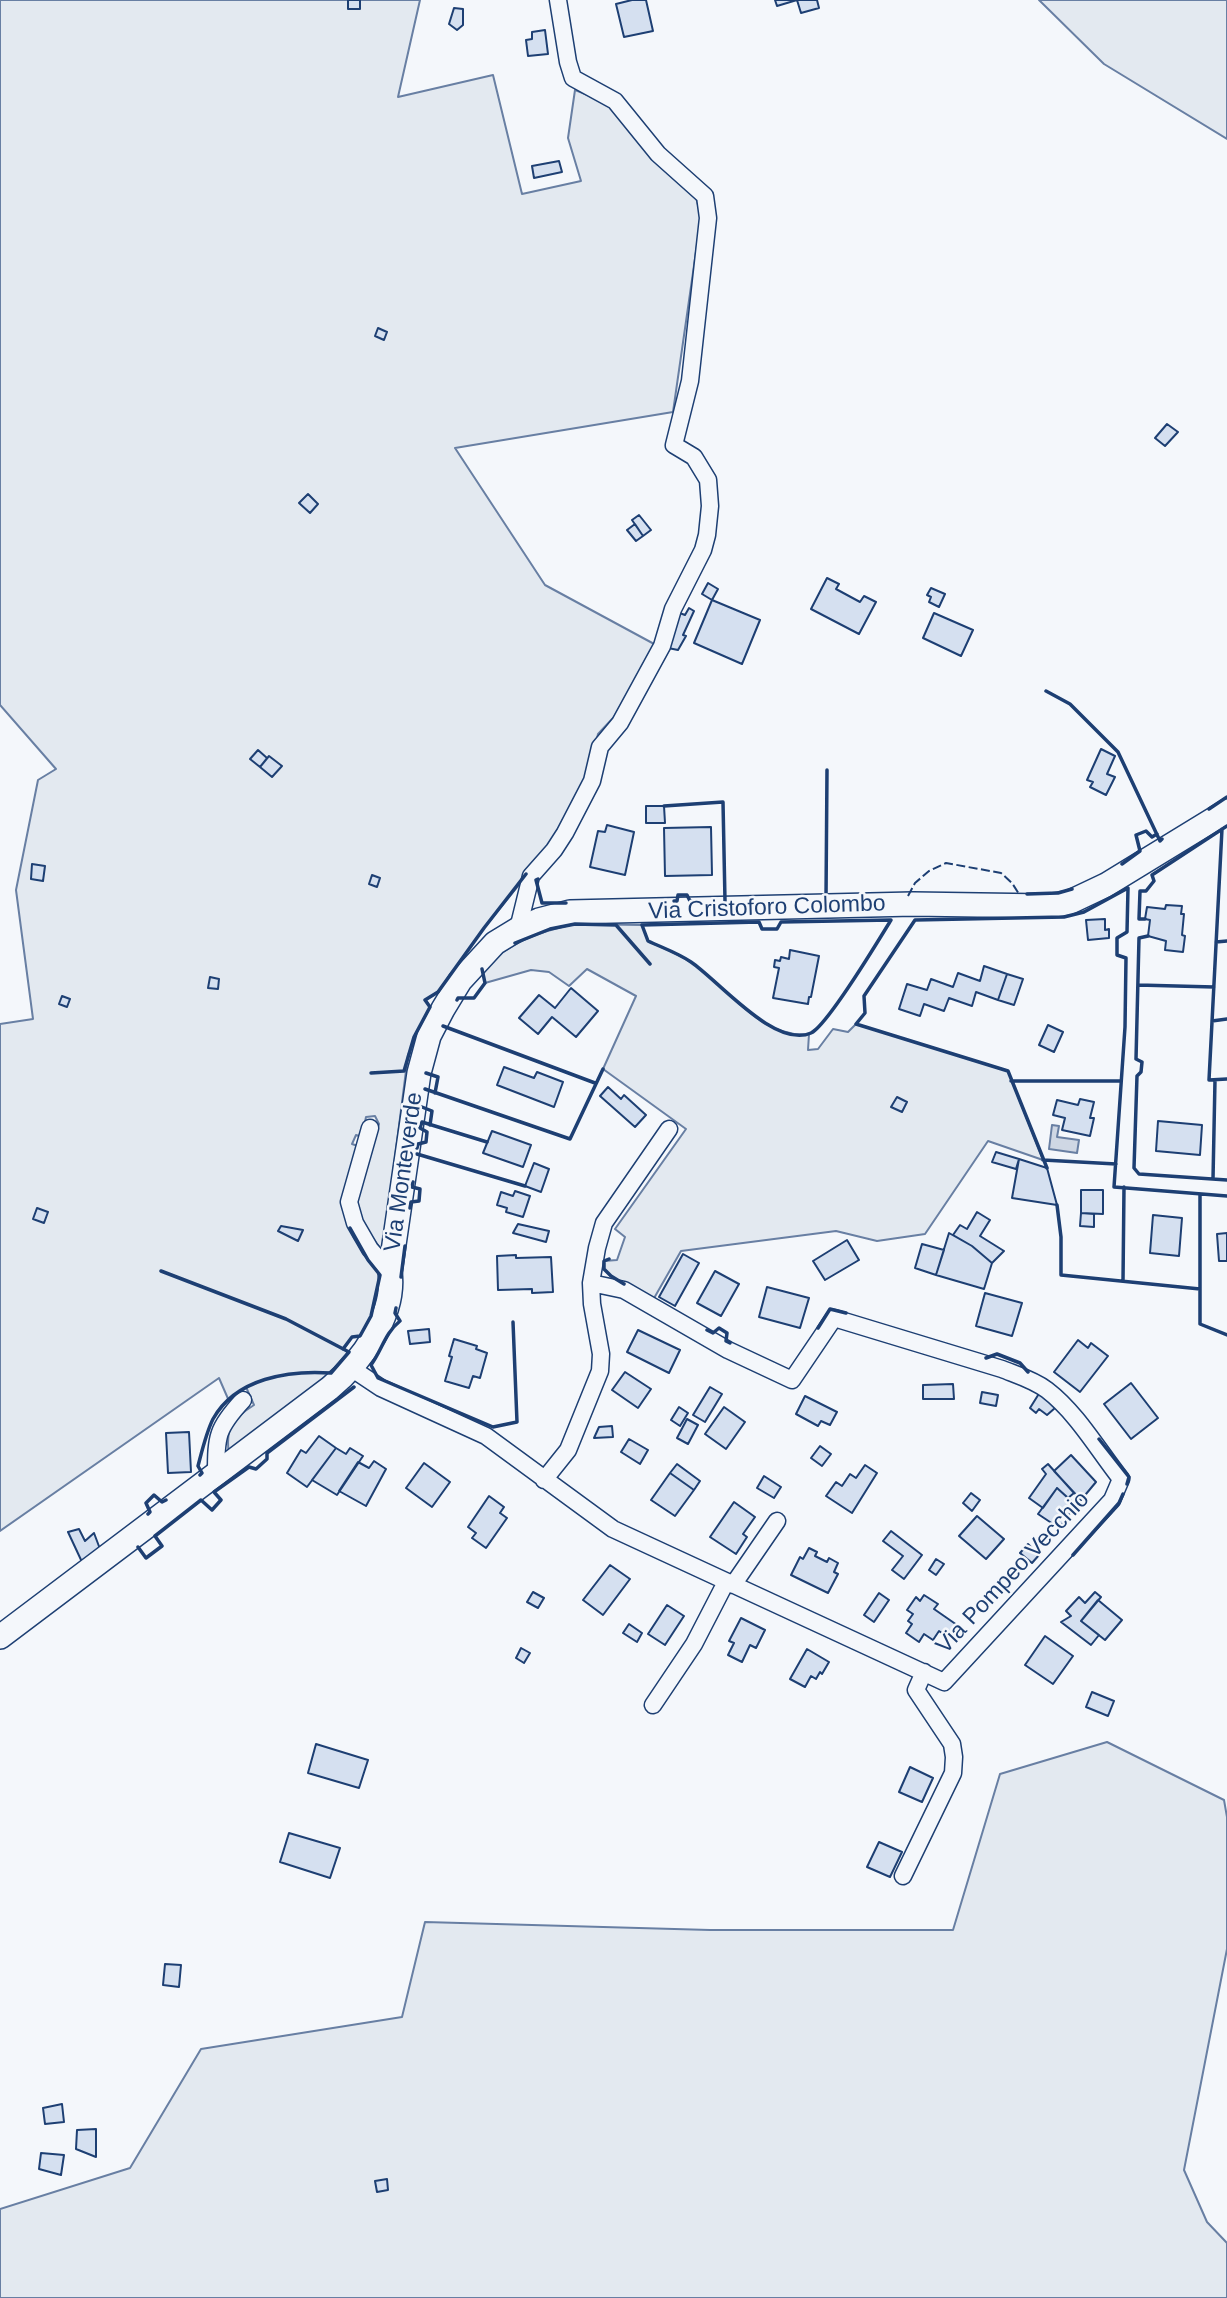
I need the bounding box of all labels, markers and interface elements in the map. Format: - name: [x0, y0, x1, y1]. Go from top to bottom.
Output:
- street label: Via Cristoforo Colombo: [648, 890, 886, 926]
- street label: Via Monteverde: [379, 1091, 429, 1253]
- street label: Via Pompeo Vecchio: [931, 1486, 1095, 1660]

